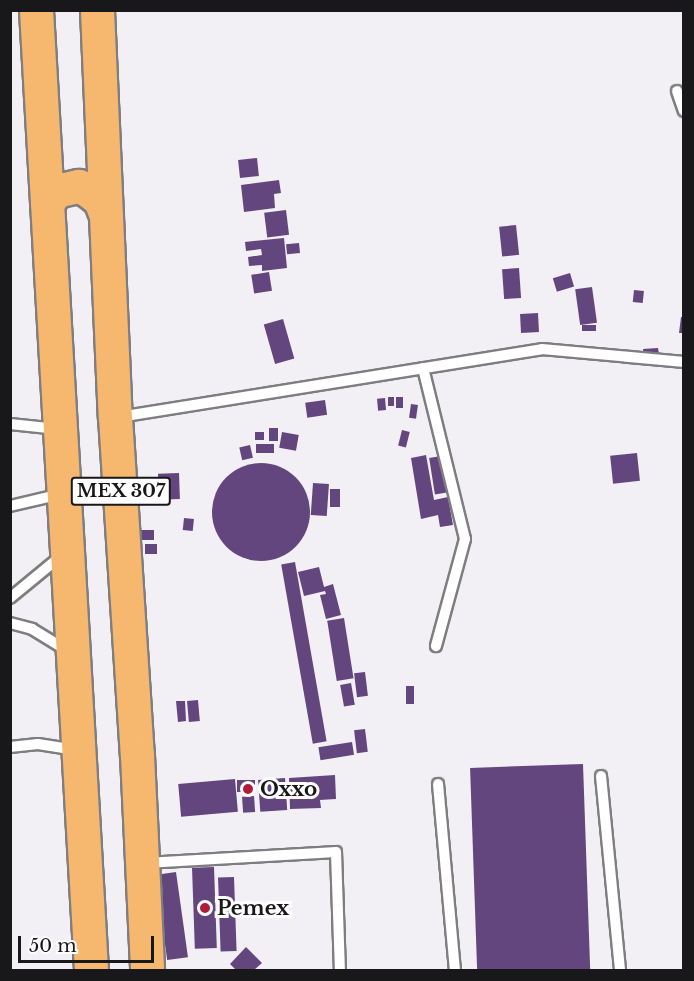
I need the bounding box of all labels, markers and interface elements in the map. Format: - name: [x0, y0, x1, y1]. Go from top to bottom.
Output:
- road number: MEX 307: [70, 476, 172, 506]
- place label: Oxxo: [260, 777, 317, 801]
- marker: Oxxo: [241, 782, 255, 796]
- place label: Pemex: [217, 896, 289, 920]
- marker: Pemex: [198, 901, 212, 915]
- scale bar: [21, 924, 158, 962]
- text: 50 m: [29, 935, 77, 957]

